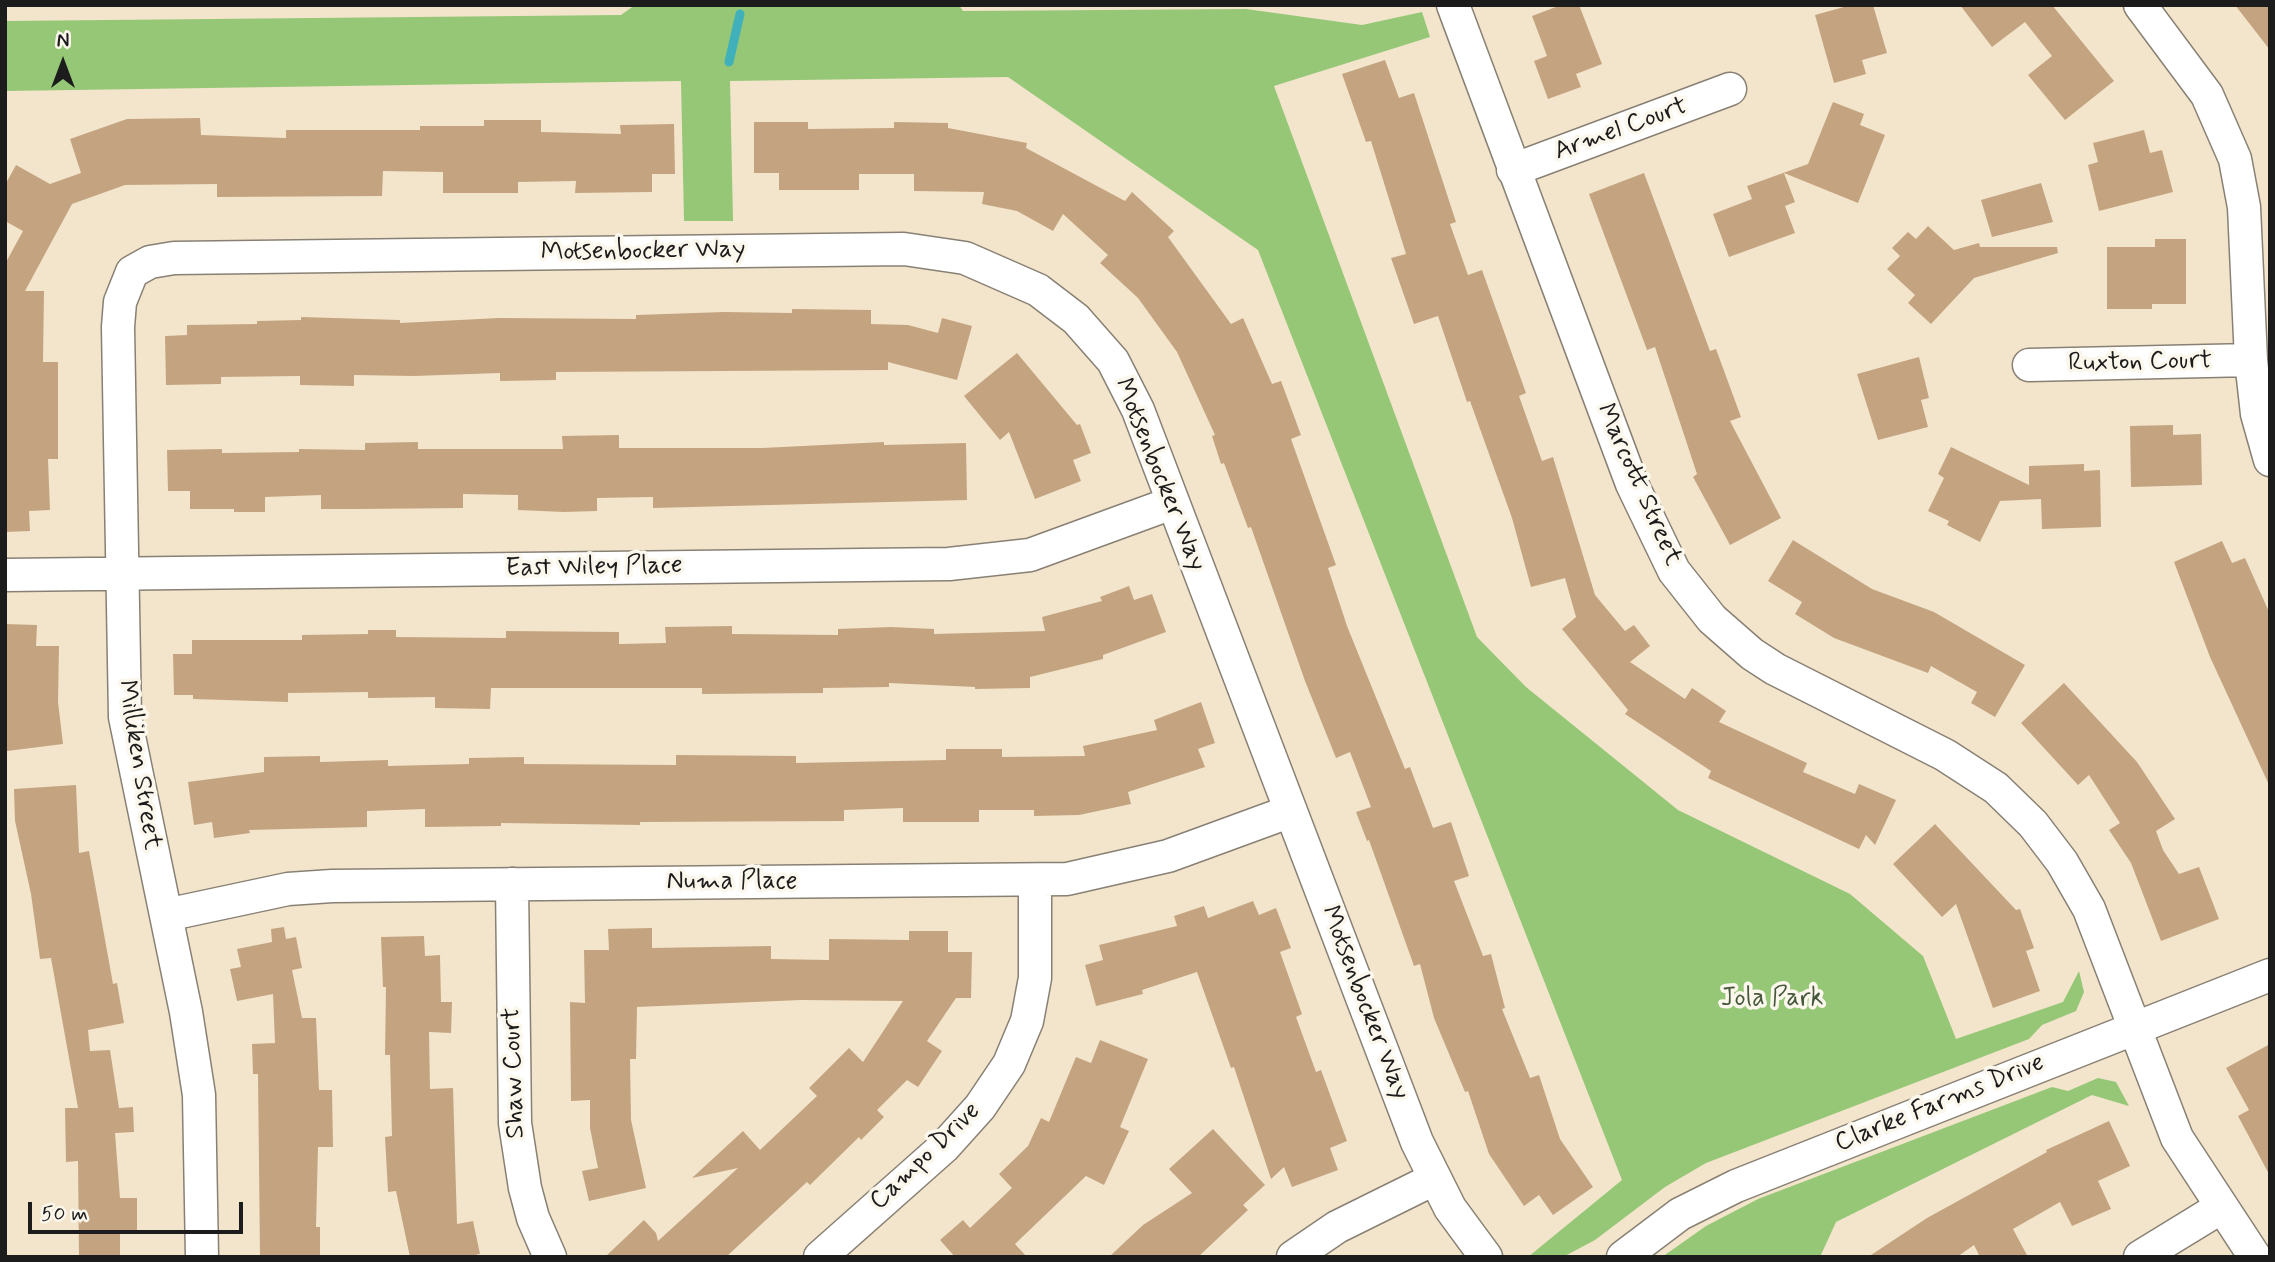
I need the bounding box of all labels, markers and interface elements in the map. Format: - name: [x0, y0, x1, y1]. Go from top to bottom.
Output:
- north arrow: [28, 28, 98, 98]
- text: N: [57, 29, 69, 54]
- street label: Armel Court: [1550, 92, 1692, 168]
- street label: Motsenbocker Way: [540, 235, 746, 269]
- street label: Ruxton Court: [2068, 346, 2212, 380]
- street label: Motsenbocker Way: [1106, 374, 1212, 576]
- street label: Marcott Street: [1588, 399, 1688, 571]
- street label: East Wiley Place: [505, 551, 683, 585]
- street label: Milliken Street: [109, 678, 167, 852]
- street label: Numa Place: [666, 867, 798, 899]
- street label: Motsenbocker Way: [1313, 902, 1415, 1104]
- park label: Jola Park: [1721, 984, 1823, 1016]
- street label: Shaw Court: [497, 1007, 533, 1139]
- street label: Clarke Farms Drive: [1831, 1048, 2049, 1160]
- street label: Campo Drive: [864, 1097, 988, 1217]
- scale bar: [32, 1188, 247, 1232]
- text: 50 m: [41, 1200, 88, 1228]

